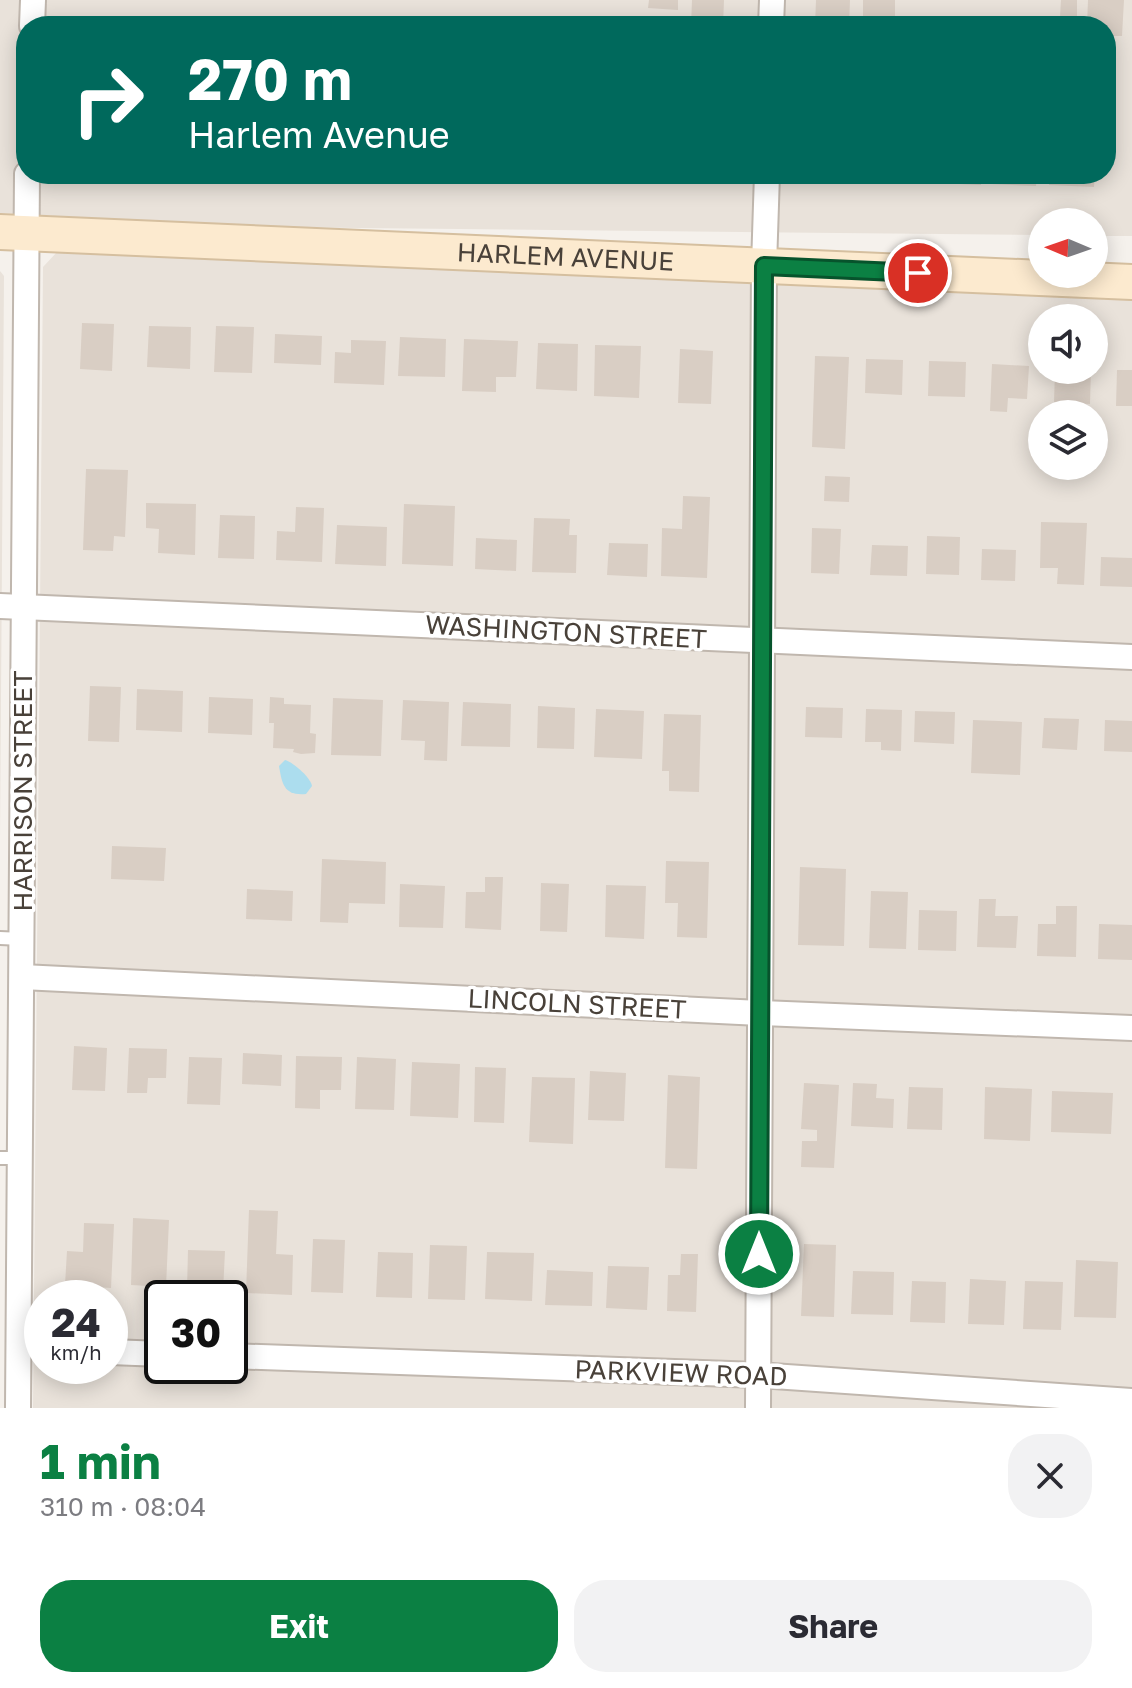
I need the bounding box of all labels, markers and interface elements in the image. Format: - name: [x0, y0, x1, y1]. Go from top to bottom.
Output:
- text: 270 m: [188, 45, 352, 112]
- icon: right: [56, 48, 160, 152]
- text: Harlem Avenue: [188, 113, 450, 156]
- north arrow: [1028, 208, 1108, 288]
- map controls: [1028, 208, 1108, 480]
- street label: HARLEM AVENUE: [456, 236, 675, 277]
- pin: [884, 239, 952, 307]
- icon: arrive: [896, 251, 940, 295]
- button: sound: [1028, 304, 1108, 384]
- button: layers: [1028, 400, 1108, 480]
- street label: WASHINGTON STREET: [424, 609, 708, 654]
- street label: HARRISON STREET: [7, 670, 38, 912]
- street label: LINCOLN STREET: [467, 982, 687, 1025]
- position arrow: [717, 1212, 801, 1296]
- speed limit sign: 30: [144, 1280, 248, 1384]
- text: 24: [51, 1298, 101, 1346]
- text: km/h: [51, 1340, 101, 1364]
- street label: PARKVIEW ROAD: [574, 1353, 788, 1392]
- text: 1 min: [40, 1432, 161, 1490]
- button: close: [1008, 1434, 1092, 1518]
- text: 310 m · 08:04: [40, 1491, 206, 1522]
- button: Exit: [40, 1580, 558, 1672]
- button: Share: [574, 1580, 1092, 1672]

